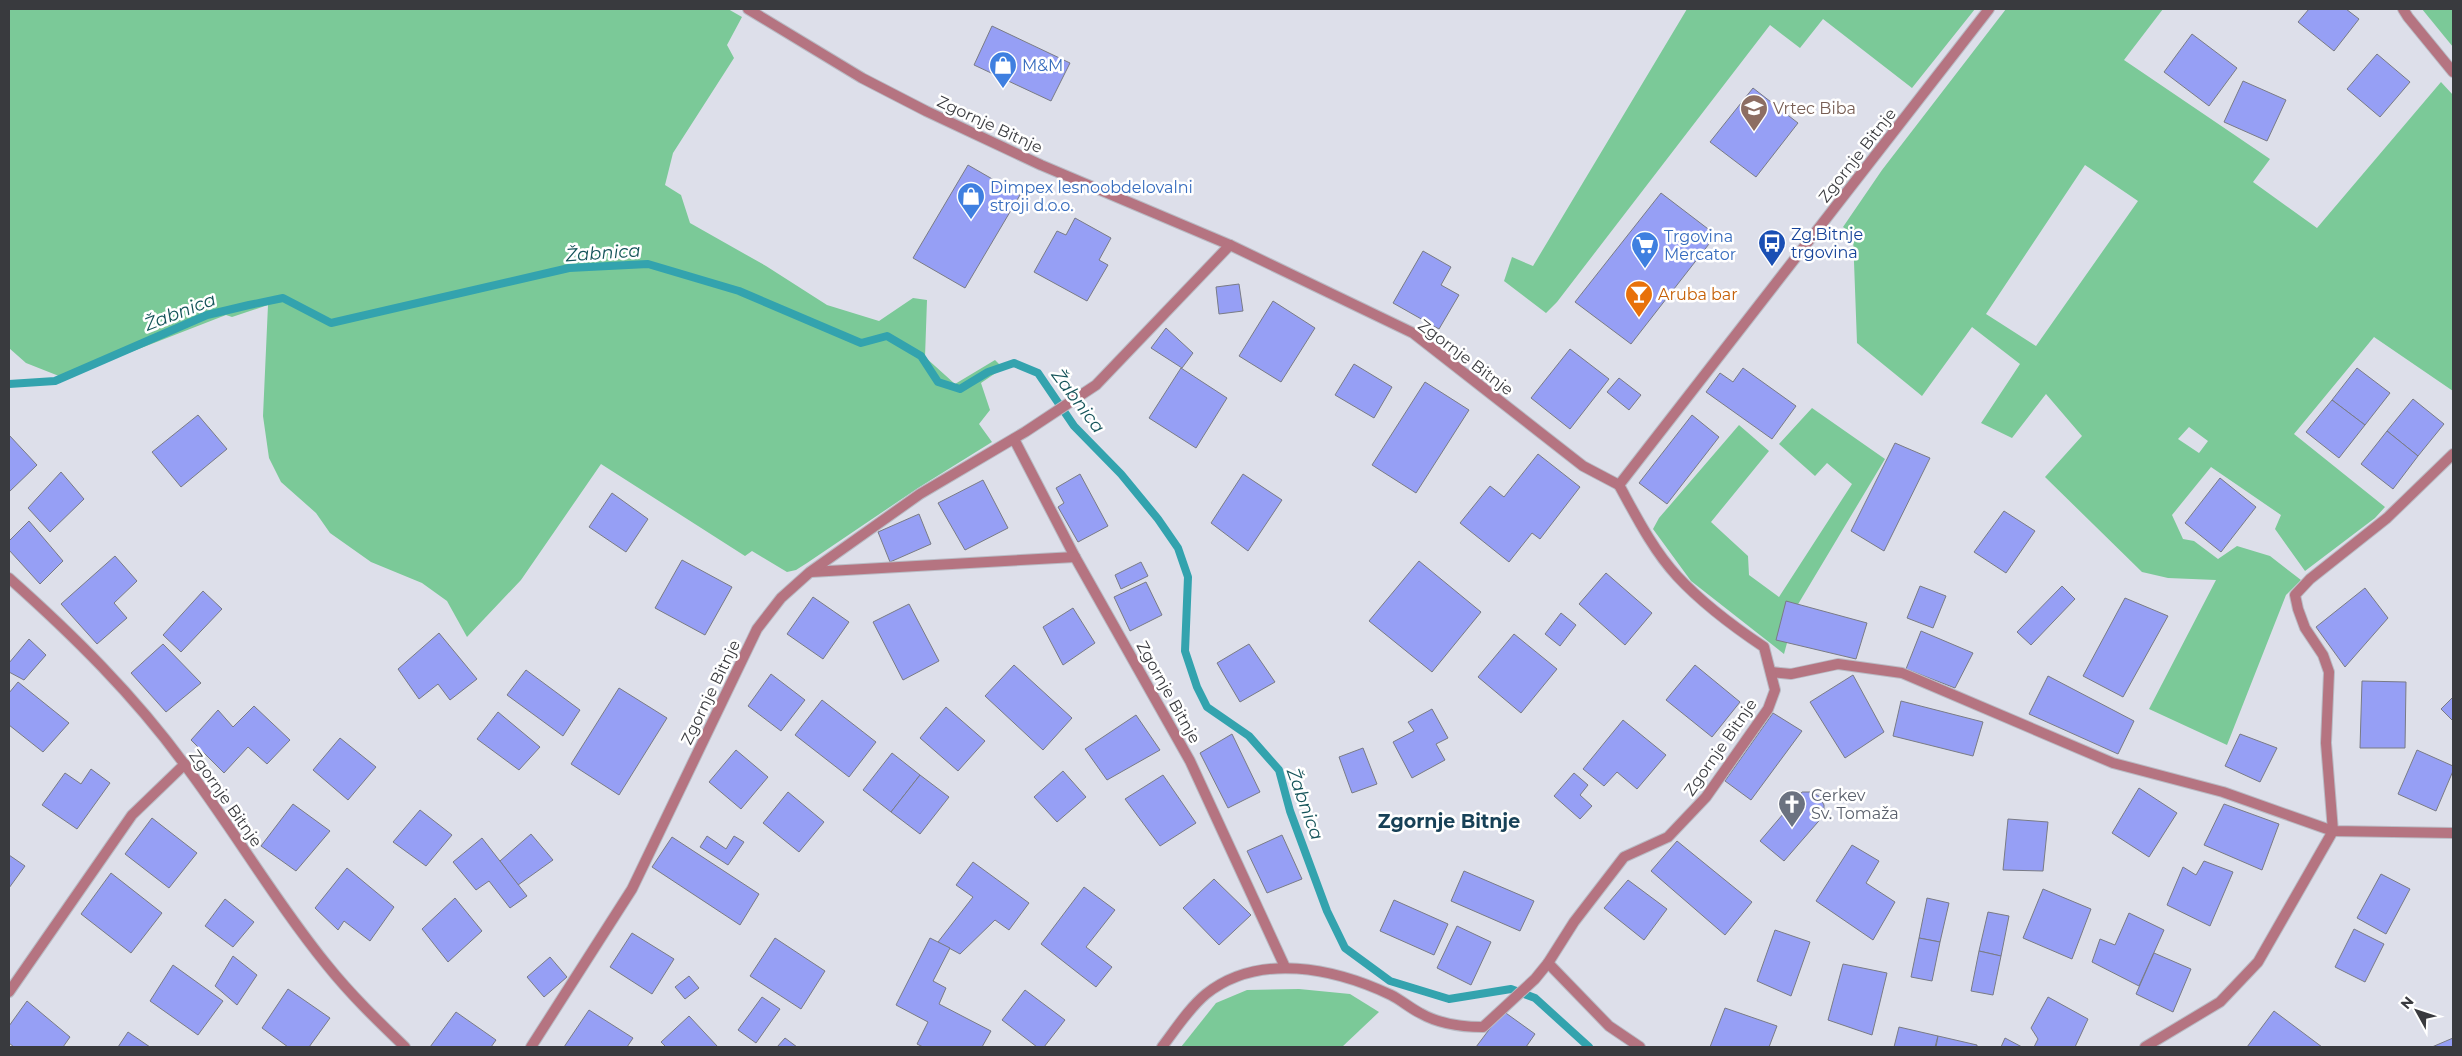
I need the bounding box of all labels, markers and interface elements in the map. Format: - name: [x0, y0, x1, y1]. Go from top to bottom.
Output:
- shop icon: M&M: [988, 50, 1018, 89]
- place label: M&M: [1022, 56, 1063, 75]
- street label: Zgornje Bitnje: [934, 92, 1046, 157]
- school or university icon: Vrtec Biba: [1739, 93, 1769, 132]
- place label: Vrtec Biba: [1773, 99, 1856, 118]
- street label: Zgornje Bitnje: [1815, 104, 1900, 206]
- place label: Dimpex lesnoobdelovalni stroji d.o.o.: [990, 178, 1193, 215]
- shop icon: Dimpex lesnoobdelovalni stroji d.o.o.: [956, 181, 986, 220]
- place label: Zg.Bitnje trgovina: [1791, 225, 1863, 262]
- place label: Trgovina Mercator: [1664, 227, 1736, 264]
- bus stop icon: Zg.Bitnje trgovina: [1757, 228, 1787, 267]
- supermarket icon: Trgovina Mercator: [1630, 230, 1660, 269]
- water label: Žabnica: [564, 239, 641, 267]
- bar icon: Aruba bar: [1624, 279, 1654, 318]
- place label: Aruba bar: [1658, 285, 1738, 304]
- water label: Žabnica: [140, 288, 219, 336]
- street label: Zgornje Bitnje: [1414, 315, 1517, 399]
- water label: Žabnica: [1046, 364, 1109, 438]
- street label: Zgornje Bitnje: [677, 637, 744, 748]
- street label: Zgornje Bitnje: [1133, 638, 1205, 747]
- street label: Zgornje Bitnje: [1680, 695, 1761, 799]
- street label: Zgornje Bitnje: [185, 746, 266, 850]
- water label: Žabnica: [1281, 764, 1328, 843]
- place label: Cerkev Sv. Tomaža: [1811, 786, 1899, 823]
- church icon: Cerkev Sv. Tomaža: [1777, 789, 1807, 828]
- district label: Zgornje Bitnje: [1378, 810, 1520, 833]
- north arrow: [2392, 986, 2442, 1036]
- text: N: [2397, 993, 2418, 1013]

